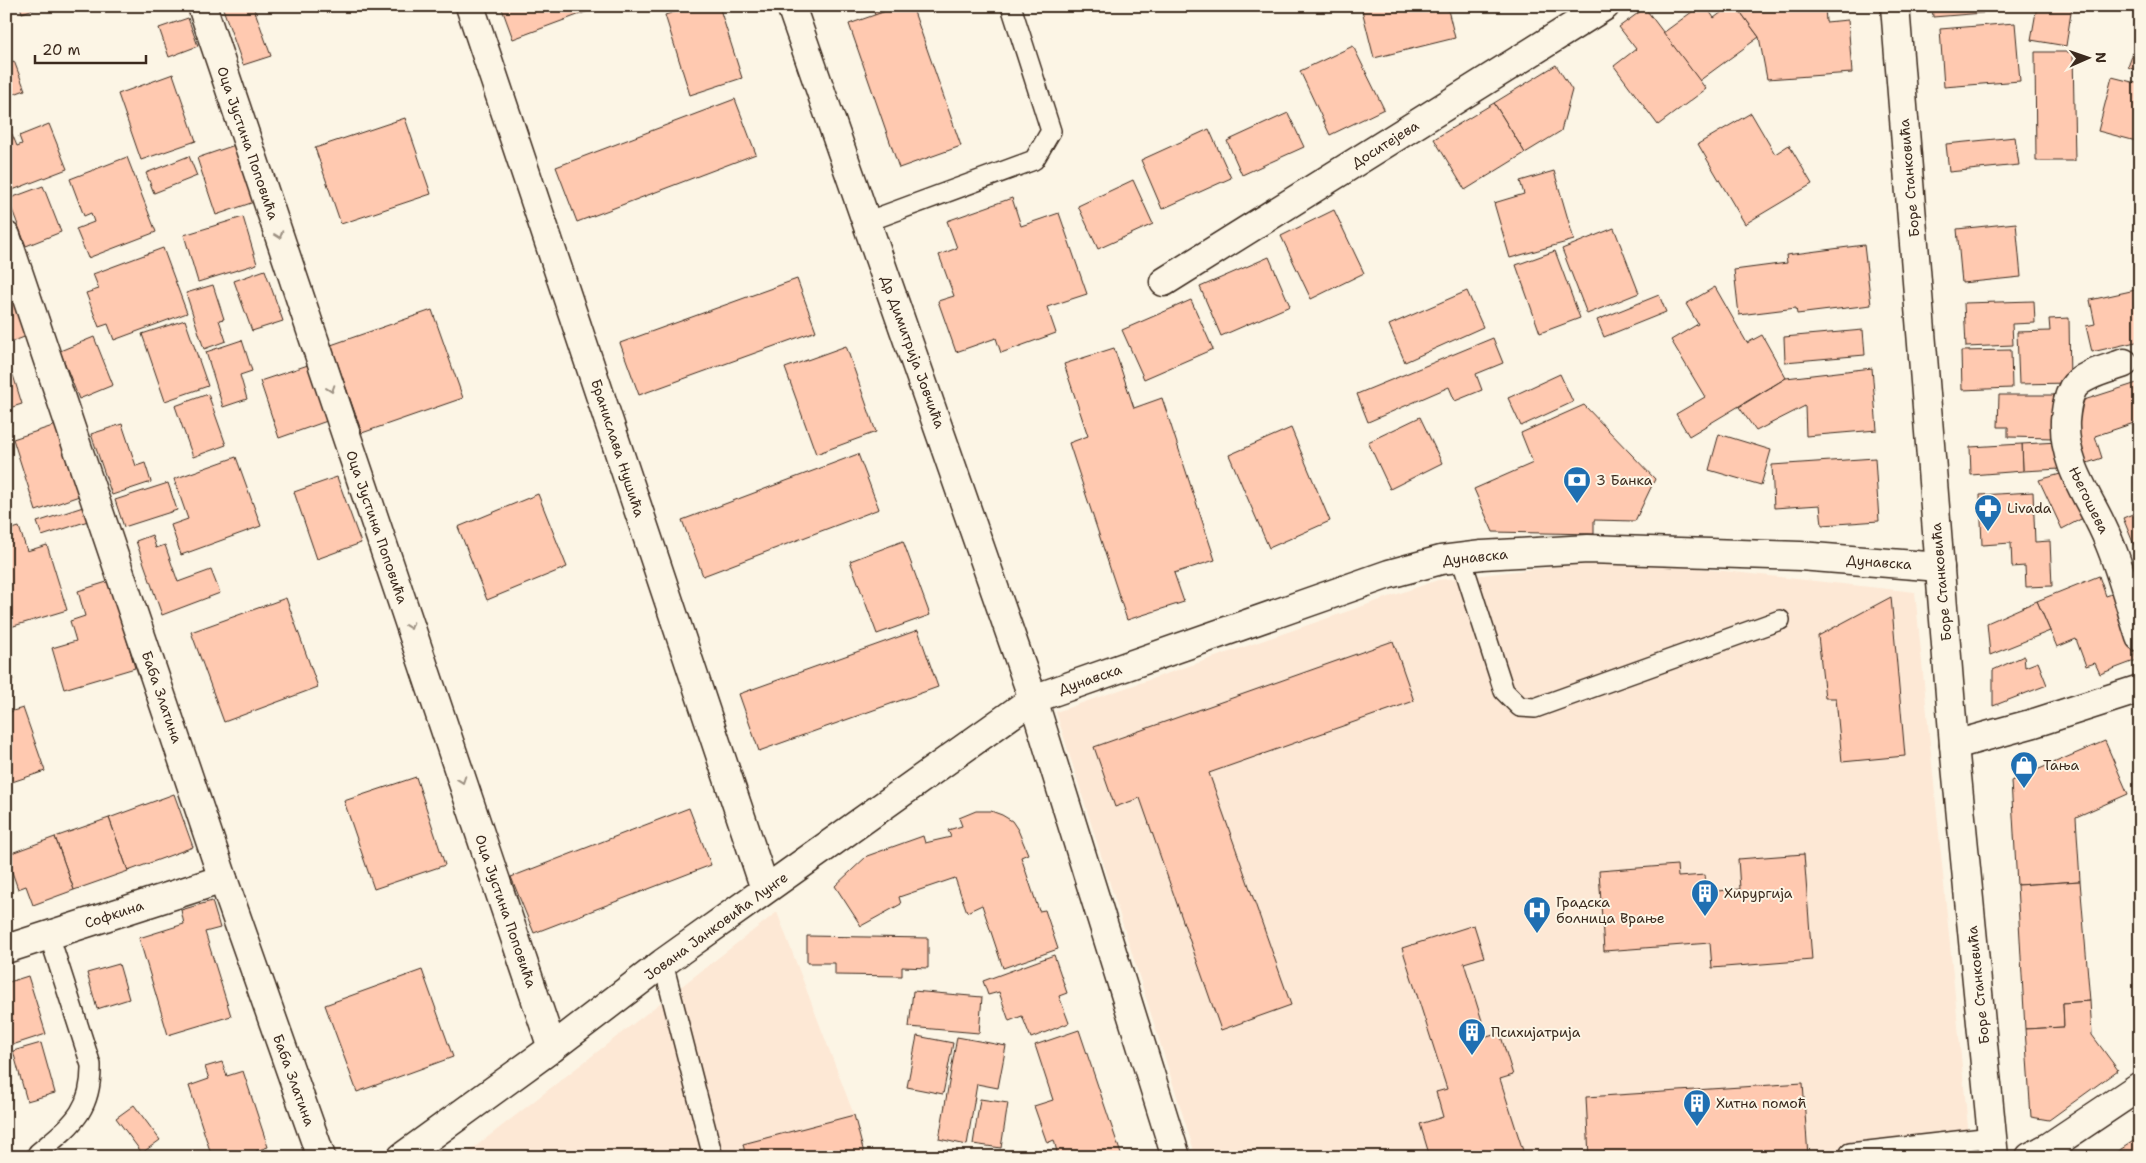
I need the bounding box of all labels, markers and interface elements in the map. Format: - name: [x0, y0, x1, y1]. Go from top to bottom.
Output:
- scale bar: [35, 32, 146, 64]
- north arrow: [2064, 32, 2114, 82]
- text: 20 m: [42, 40, 81, 60]
- text: N: [2092, 52, 2110, 63]
- street label: Оца Јустина Поповића: [213, 64, 283, 222]
- street label: Доситејева: [1348, 116, 1422, 172]
- street label: Боре Станковића: [1895, 118, 1923, 238]
- one-way arrow: [273, 230, 283, 239]
- street label: Др Димитрија Јовчића: [877, 273, 949, 431]
- street label: Бранислава Нушића: [587, 377, 649, 520]
- one-way arrow: [325, 384, 335, 393]
- street label: Оца Јустина Поповића: [342, 448, 412, 606]
- street label: Његошева: [2065, 463, 2113, 537]
- bank icon: 3 Банка: [1562, 465, 1592, 504]
- place label: 3 Банка: [1596, 471, 1653, 489]
- pharmacy icon: Livada: [1973, 493, 2003, 532]
- place label: Livada: [2007, 499, 2052, 517]
- street label: Боре Станковића: [1927, 522, 1955, 642]
- street label: Дунавска: [1441, 545, 1509, 569]
- street label: Дунавска: [1846, 551, 1913, 573]
- one-way arrow: [405, 621, 415, 630]
- street label: Баба Златина: [138, 648, 186, 746]
- street label: Дунавска: [1056, 660, 1124, 698]
- shop icon: Тања: [2009, 750, 2039, 789]
- place label: Тања: [2043, 756, 2080, 774]
- one-way arrow: [456, 775, 466, 784]
- street label: Оца Јустина Поповића: [471, 832, 541, 990]
- street label: Јована Јанковића Лунге: [641, 868, 791, 984]
- building icon: Хирургија: [1690, 878, 1720, 917]
- place label: Хирургија: [1724, 884, 1793, 902]
- place label: Градска болница Врање: [1556, 893, 1665, 927]
- hospital icon: Градска болница Врање: [1522, 895, 1552, 934]
- street label: Софкина: [82, 896, 146, 932]
- street label: Боре Станковића: [1963, 925, 1993, 1045]
- building icon: Психијатрија: [1457, 1017, 1487, 1056]
- place label: Психијатрија: [1491, 1023, 1581, 1041]
- street label: Баба Златина: [269, 1031, 319, 1129]
- building icon: Хитна помоћ: [1682, 1088, 1712, 1127]
- place label: Хитна помоћ: [1716, 1094, 1807, 1112]

